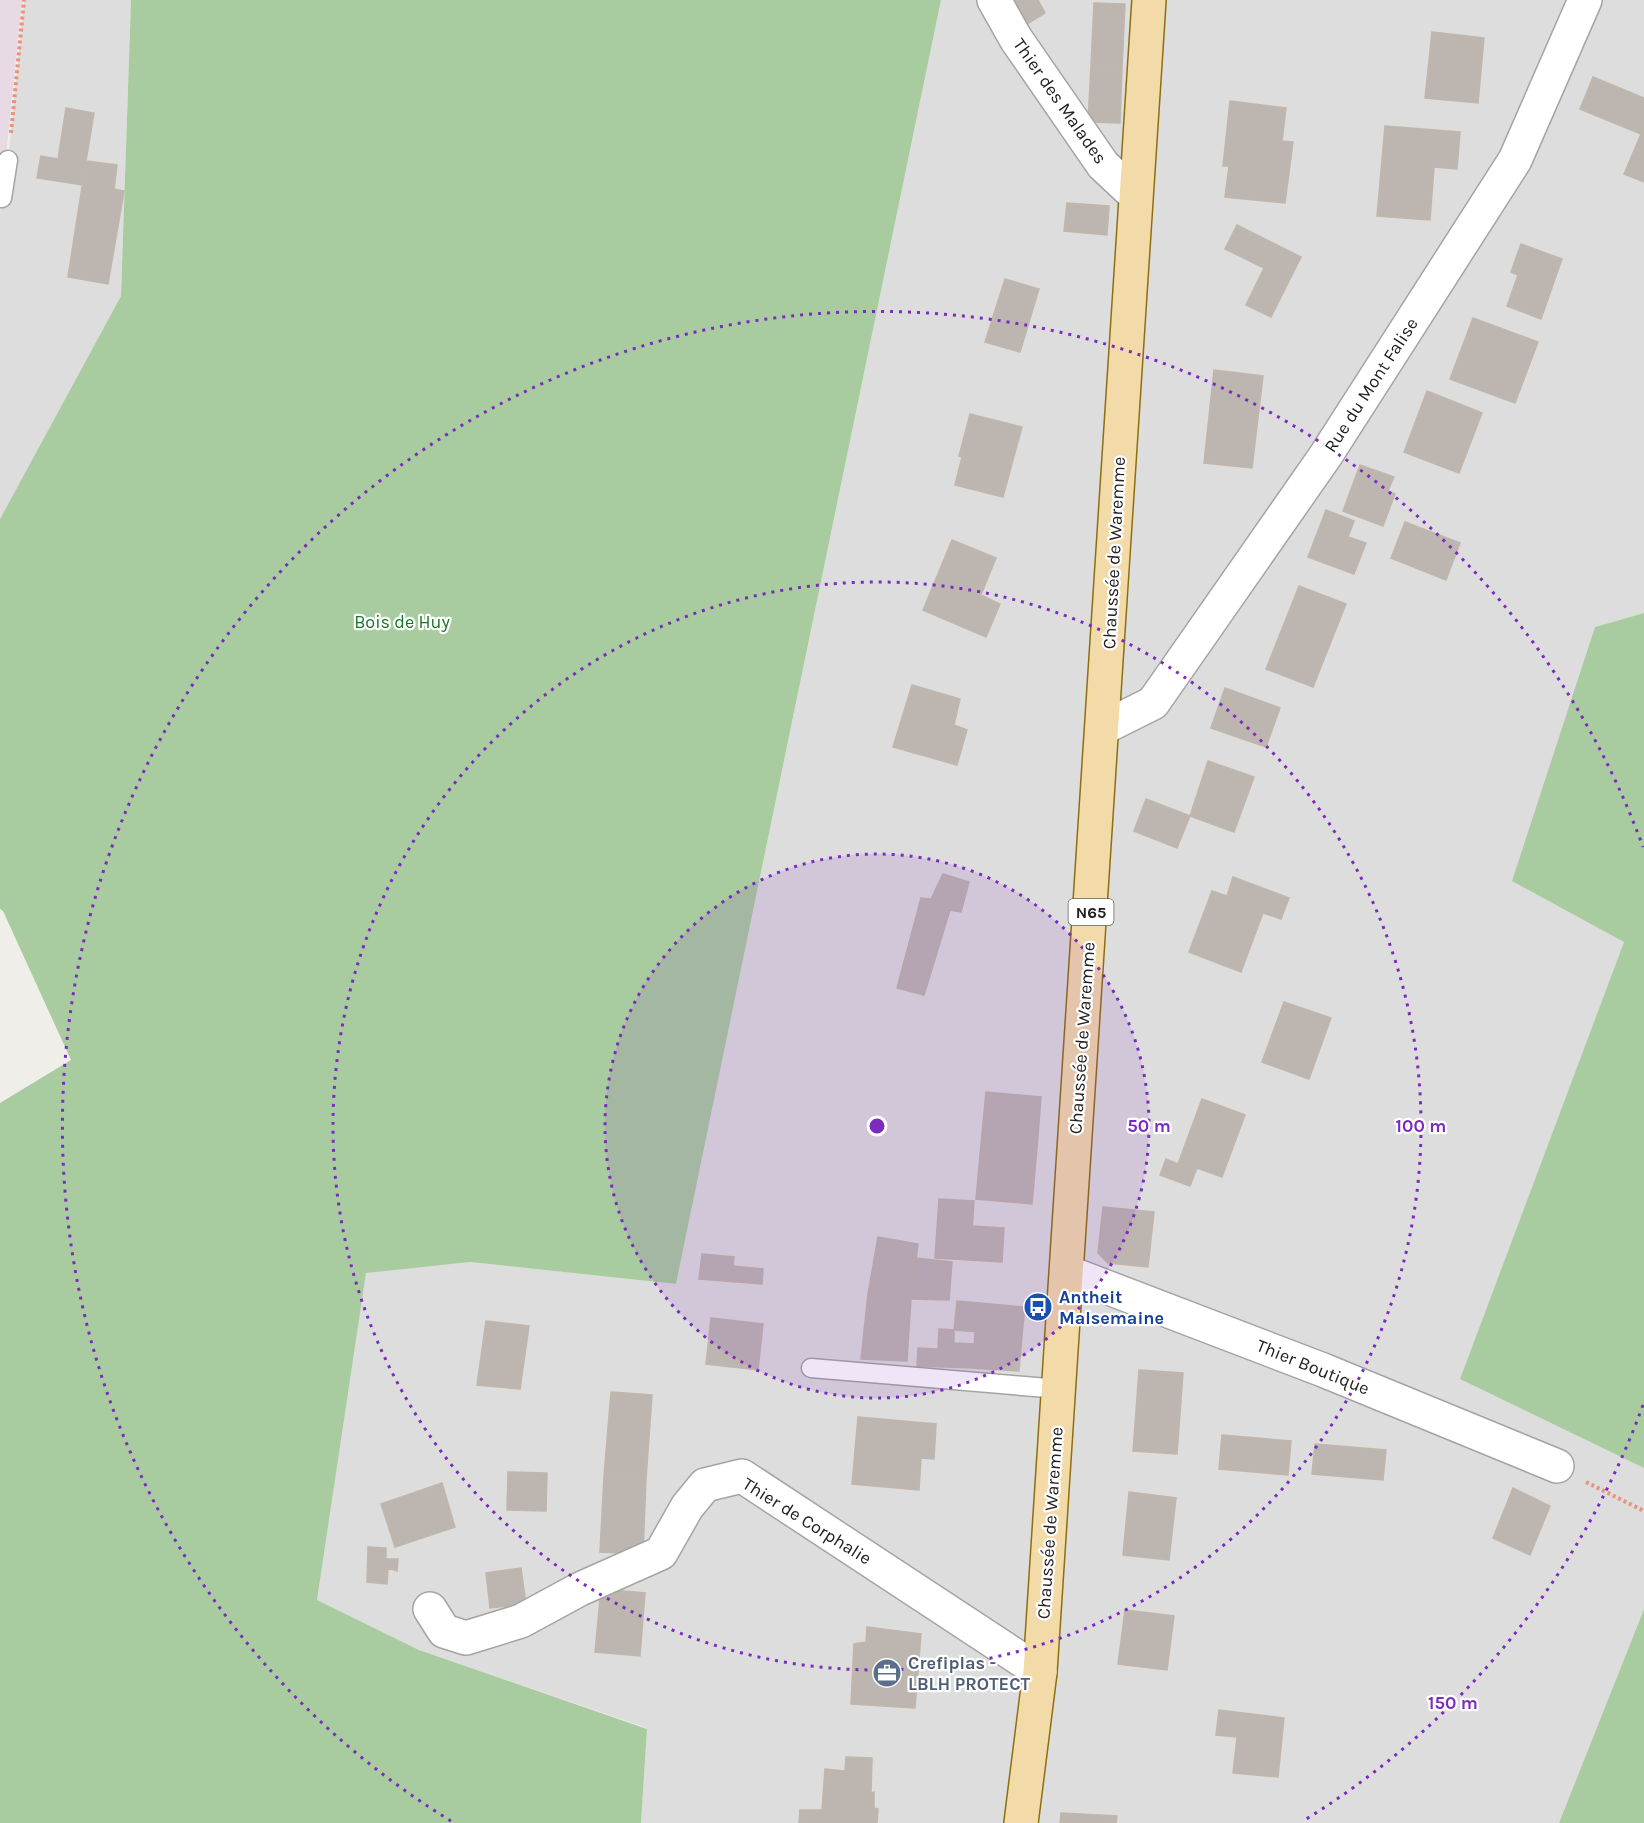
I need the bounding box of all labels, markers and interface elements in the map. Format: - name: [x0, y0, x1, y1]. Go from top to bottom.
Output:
- street label: Thier des Malades: [1008, 34, 1112, 168]
- street label: Rue du Mont Falise: [1319, 313, 1423, 457]
- street label: Chaussée de Waremme: [1098, 456, 1130, 650]
- park label: Bois de Huy: [354, 611, 450, 633]
- road number: N65: [1068, 899, 1114, 925]
- street label: Chaussée de Waremme: [1064, 941, 1100, 1135]
- text: 50 m: [1127, 1115, 1171, 1137]
- text: 100 m: [1396, 1115, 1446, 1137]
- centre of rings: [867, 1116, 887, 1136]
- place label: Antheit Malsemaine: [1059, 1286, 1164, 1329]
- bus stop icon: Antheit Malsemaine: [1022, 1291, 1054, 1323]
- street label: Thier Boutique: [1253, 1334, 1373, 1400]
- street label: Chaussée de Waremme: [1032, 1426, 1068, 1620]
- street label: Thier de Corphalie: [739, 1473, 875, 1569]
- place label: Crefiplas - LBLH PROTECT: [908, 1652, 1031, 1695]
- office icon: Crefiplas - LBLH PROTECT: [871, 1657, 903, 1689]
- text: 150 m: [1428, 1692, 1478, 1714]

